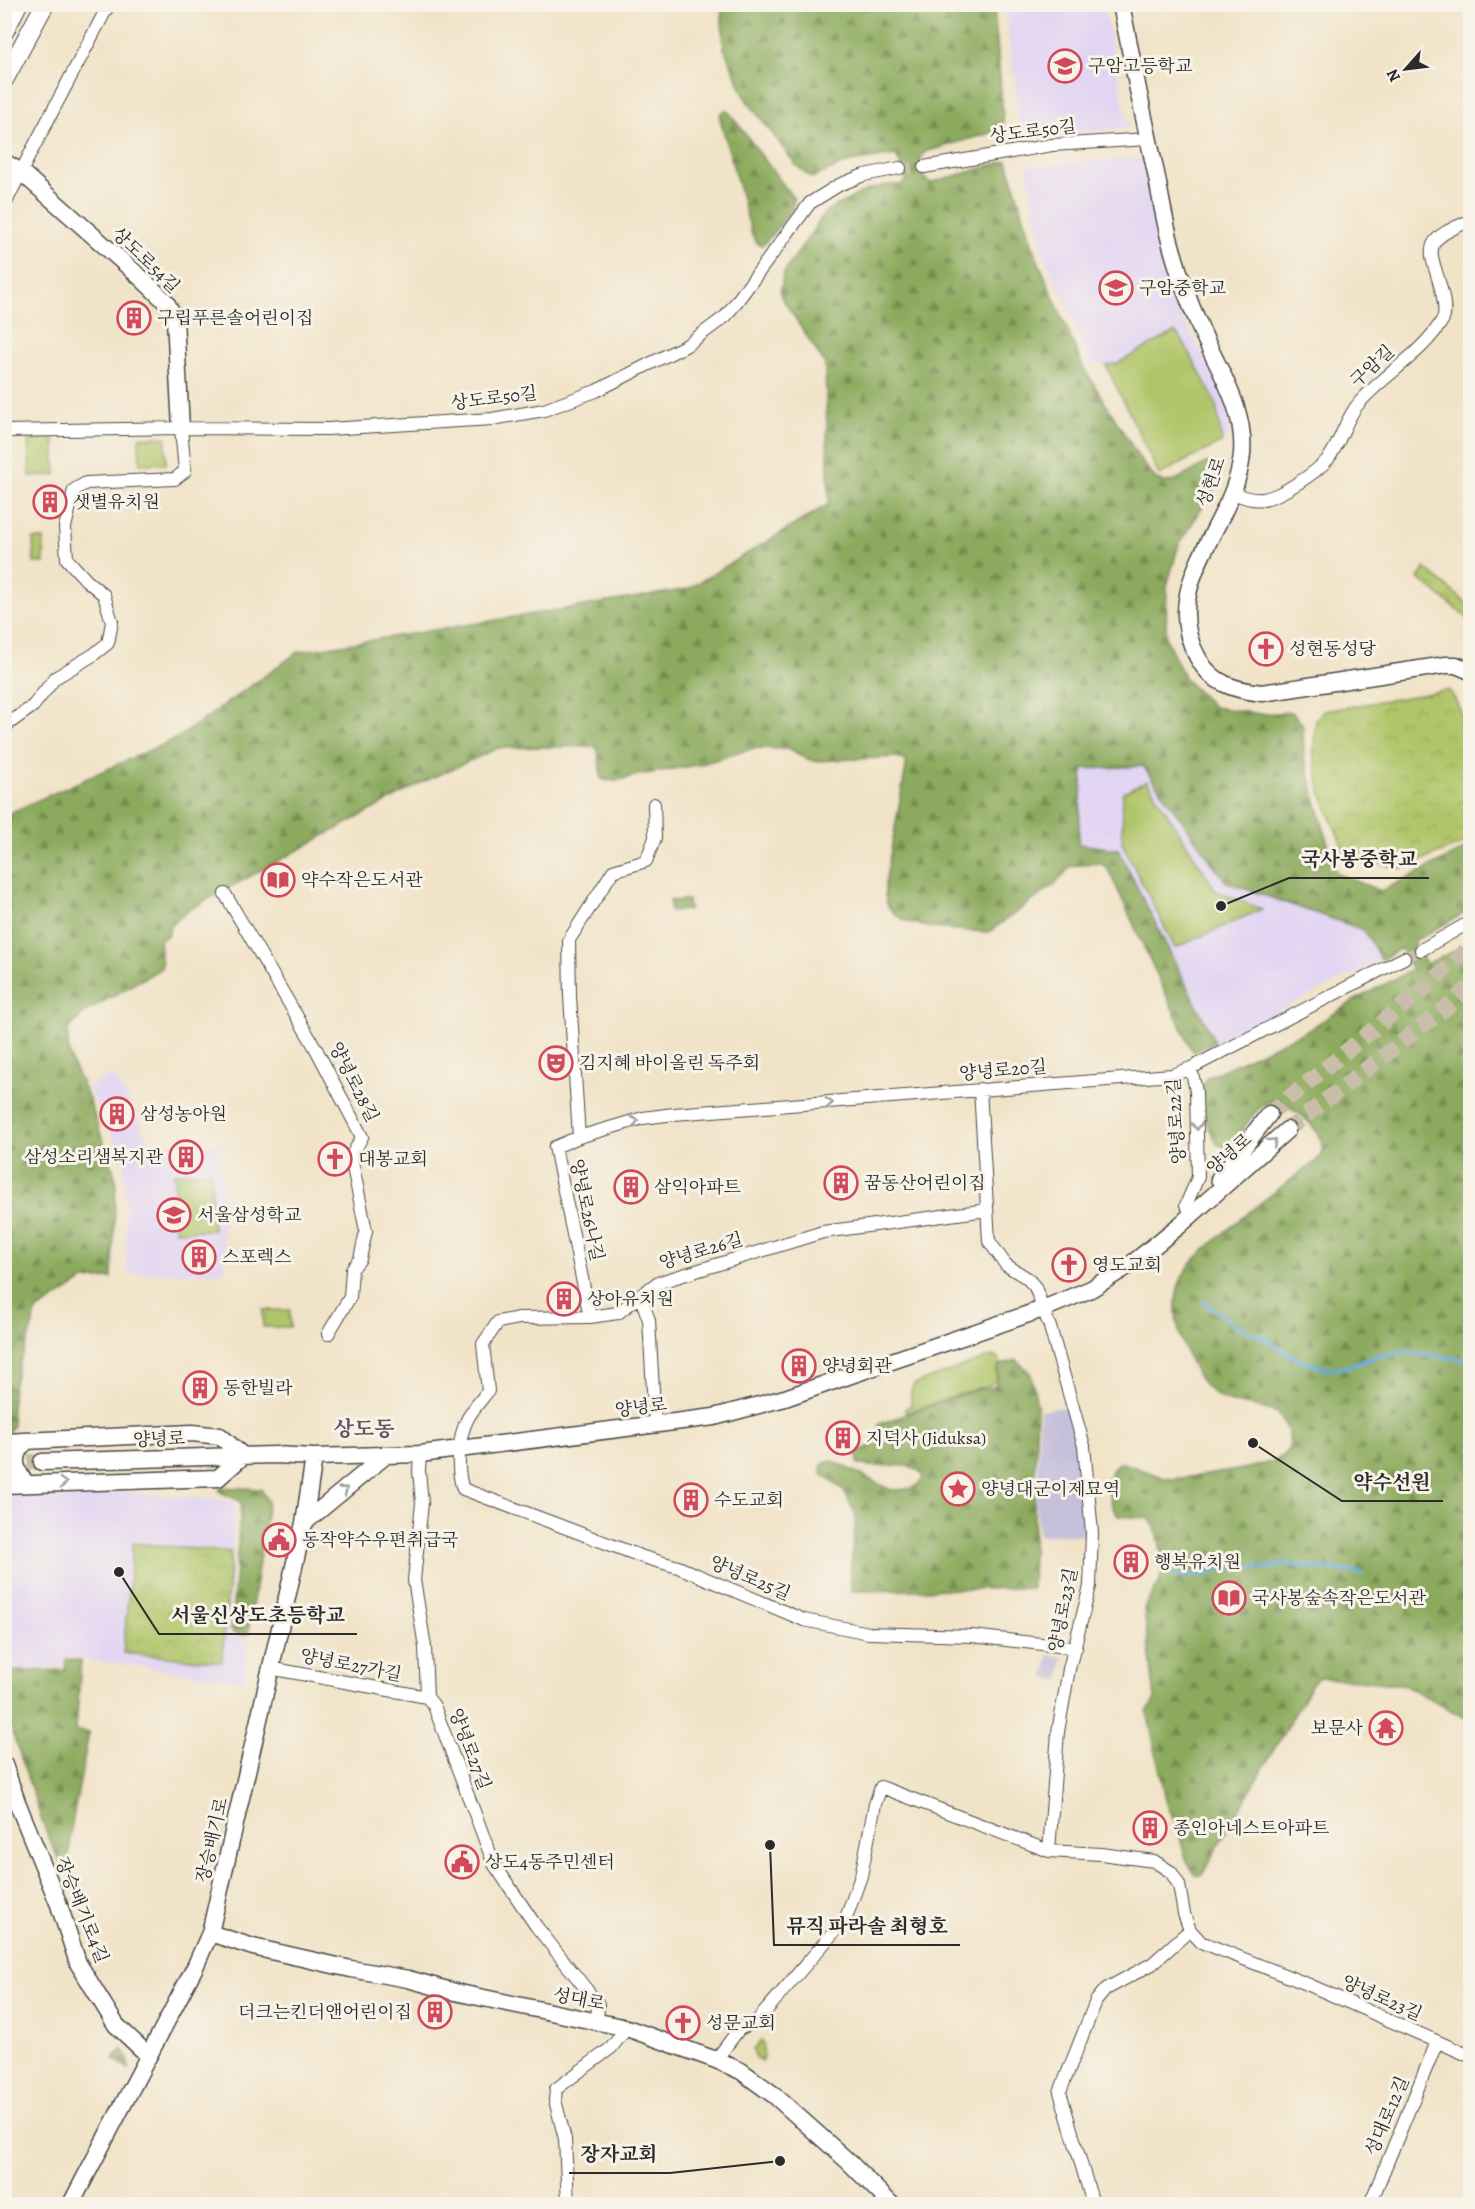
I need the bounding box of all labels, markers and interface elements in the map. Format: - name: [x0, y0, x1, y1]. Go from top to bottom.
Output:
- north arrow: [1376, 39, 1436, 99]
- school or university icon: 구암고등학교: [1047, 48, 1083, 84]
- place label: 구암고등학교: [1088, 54, 1193, 78]
- text: N: [1381, 65, 1406, 86]
- street label: 상도로50길: [988, 114, 1078, 148]
- street label: 상도로54길: [107, 222, 185, 298]
- school or university icon: 구암중학교: [1098, 270, 1134, 306]
- place label: 구암중학교: [1139, 276, 1227, 300]
- building icon: 구립푸른솔어린이집: [116, 300, 152, 336]
- place label: 구립푸른솔어린이집: [157, 306, 314, 330]
- street label: 구암길: [1345, 339, 1399, 393]
- street label: 상도로50길: [449, 381, 539, 415]
- street label: 성현로: [1191, 453, 1231, 511]
- building icon: 샛별유치원: [32, 484, 68, 520]
- place label: 샛별유치원: [73, 490, 160, 514]
- church icon: 성현동성당: [1248, 631, 1284, 667]
- place label: 성현동성당: [1289, 637, 1377, 661]
- callout: 국사봉중학교: [1289, 840, 1429, 878]
- text: 국사봉중학교: [1301, 846, 1418, 873]
- library icon: 약수작은도서관: [260, 862, 296, 898]
- place label: 약수작은도서관: [301, 868, 423, 892]
- street label: 양녕로28길: [324, 1038, 384, 1126]
- theatre icon: 김지혜 바이올린 독주회: [538, 1045, 574, 1081]
- place label: 김지혜 바이올린 독주회: [579, 1051, 760, 1075]
- street label: 양녕로20길: [958, 1054, 1048, 1086]
- street label: 양녕로22길: [1161, 1077, 1191, 1165]
- building icon: 삼성농아원: [99, 1096, 135, 1132]
- one-way arrow: [825, 1097, 834, 1110]
- place label: 삼성농아원: [140, 1102, 227, 1126]
- one-way arrow: [630, 1116, 640, 1128]
- one-way arrow: [1190, 1121, 1203, 1130]
- street label: 양녕로: [1201, 1128, 1257, 1180]
- one-way arrow: [1266, 1138, 1277, 1149]
- building icon: 삼성소리샘복지관: [168, 1139, 204, 1175]
- church icon: 대봉교회: [317, 1141, 353, 1177]
- place label: 삼성소리샘복지관: [24, 1145, 164, 1169]
- place label: 대봉교회: [358, 1147, 428, 1171]
- street label: 양녕로26나길: [564, 1157, 610, 1263]
- building icon: 꿈동산어린이집: [823, 1165, 859, 1201]
- building icon: 삼익아파트: [613, 1169, 649, 1205]
- place label: 꿈동산어린이집: [864, 1171, 986, 1195]
- place label: 삼익아파트: [654, 1175, 742, 1199]
- school or university icon: 서울삼성학교: [156, 1197, 192, 1233]
- place label: 서울삼성학교: [197, 1203, 302, 1227]
- street label: 양녕로26길: [656, 1227, 746, 1275]
- building icon: 스포렉스: [181, 1239, 217, 1275]
- place label: 스포렉스: [222, 1245, 292, 1269]
- church icon: 영도교회: [1051, 1247, 1087, 1283]
- place label: 영도교회: [1092, 1253, 1162, 1277]
- building icon: 상아유치원: [546, 1281, 582, 1317]
- place label: 상아유치원: [587, 1287, 674, 1311]
- building icon: 양녕회관: [781, 1348, 817, 1384]
- place label: 양녕회관: [822, 1354, 892, 1378]
- building icon: 동한빌라: [182, 1370, 218, 1406]
- place label: 동한빌라: [223, 1376, 293, 1400]
- street label: 양녕로: [614, 1392, 668, 1422]
- district label: 상도동: [334, 1415, 394, 1443]
- building icon: 지덕사 (Jiduksa): [825, 1420, 861, 1456]
- street label: 양녕로: [133, 1426, 185, 1452]
- place label: 지덕사 (Jiduksa): [866, 1426, 986, 1450]
- callout: 약수선원: [1342, 1463, 1443, 1501]
- text: 약수선원: [1353, 1469, 1431, 1496]
- place icon: 양녕대군이제묘역: [940, 1471, 976, 1507]
- one-way arrow: [58, 1477, 67, 1490]
- place label: 양녕대군이제묘역: [981, 1477, 1120, 1501]
- building icon: 수도교회: [673, 1482, 709, 1518]
- one-way arrow: [338, 1486, 349, 1497]
- place label: 수도교회: [714, 1488, 784, 1512]
- public building icon: 동작약수우편취급국: [261, 1522, 297, 1558]
- place label: 동작약수우편취급국: [302, 1528, 459, 1552]
- building icon: 행복유치원: [1113, 1544, 1149, 1580]
- street label: 양녕로25길: [706, 1550, 794, 1606]
- place label: 행복유치원: [1154, 1550, 1241, 1574]
- street label: 양녕로23길: [1043, 1566, 1083, 1654]
- library icon: 국사봉숲속작은도서관: [1211, 1580, 1247, 1616]
- place label: 국사봉숲속작은도서관: [1252, 1586, 1426, 1610]
- callout: 서울신상도초등학교: [159, 1596, 357, 1634]
- text: 서울신상도초등학교: [171, 1602, 346, 1629]
- street label: 양녕로27가길: [298, 1643, 404, 1687]
- street label: 양녕로27길: [443, 1705, 497, 1793]
- temple icon: 보문사: [1368, 1710, 1404, 1746]
- place label: 보문사: [1311, 1716, 1364, 1740]
- street label: 장승배기로: [191, 1795, 233, 1885]
- building icon: 종인아네스트아파트: [1132, 1810, 1168, 1846]
- place label: 종인아네스트아파트: [1173, 1816, 1330, 1840]
- public building icon: 상도4동주민센터: [444, 1844, 480, 1880]
- place label: 상도4동주민센터: [485, 1850, 615, 1874]
- street label: 장승배기로4길: [50, 1853, 114, 1967]
- callout: 뮤직 파라솔 최형호: [774, 1907, 960, 1945]
- text: 뮤직 파라솔 최형호: [786, 1913, 948, 1940]
- street label: 양녕로23길: [1338, 1970, 1426, 2026]
- street label: 성대로: [551, 1982, 607, 2016]
- building icon: 더크는킨더앤어린이집: [417, 1994, 453, 2030]
- place label: 더크는킨더앤어린이집: [238, 2000, 412, 2024]
- church icon: 성문교회: [665, 2005, 701, 2041]
- place label: 성문교회: [706, 2011, 776, 2035]
- street label: 성대로12길: [1359, 2073, 1415, 2159]
- callout: 장자교회: [569, 2135, 670, 2173]
- text: 장자교회: [580, 2141, 658, 2168]

